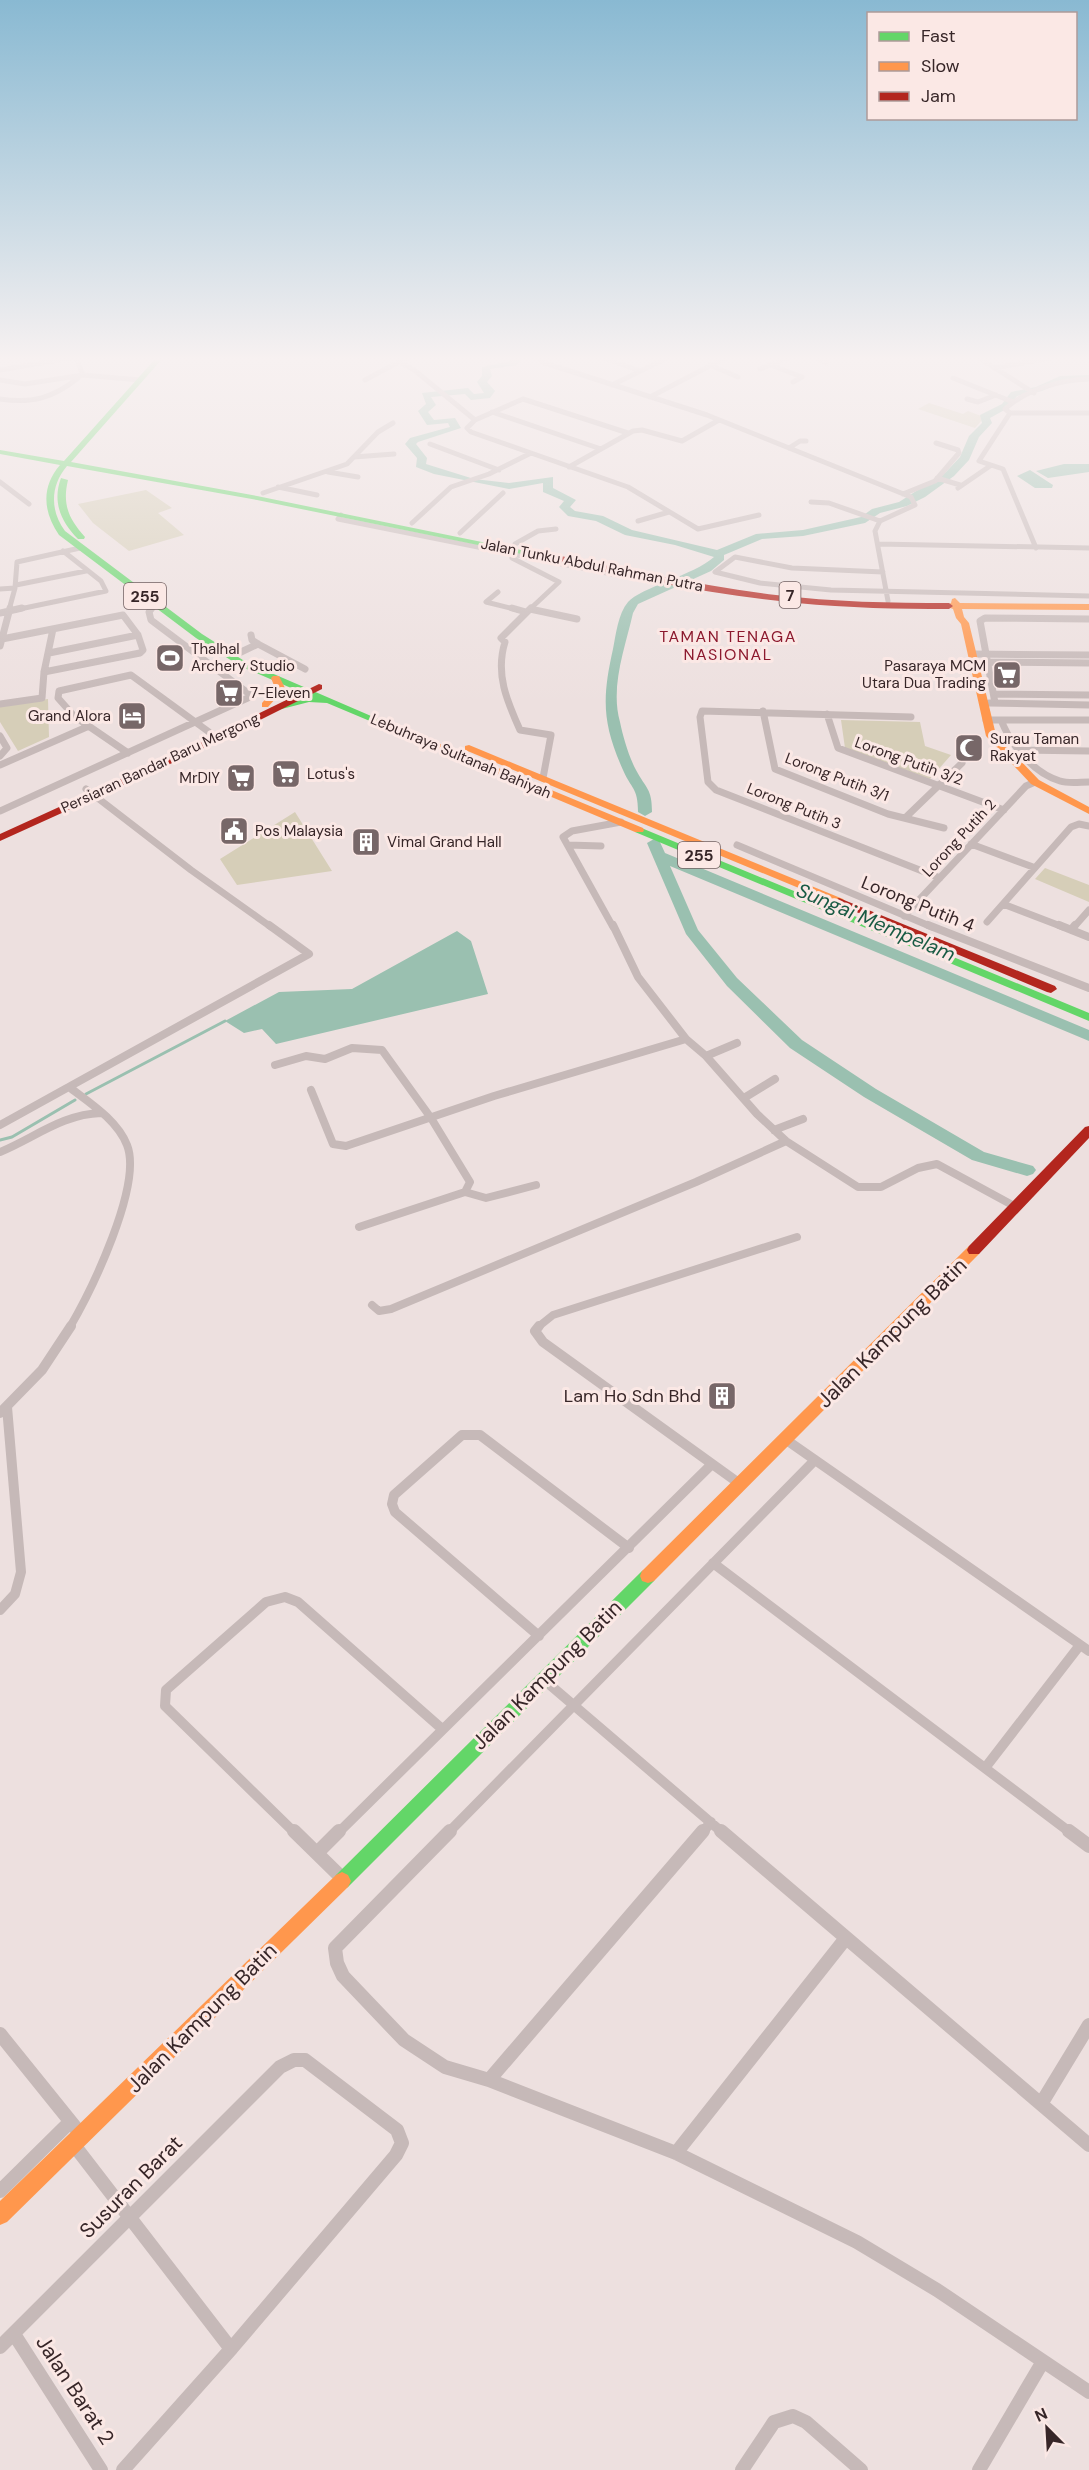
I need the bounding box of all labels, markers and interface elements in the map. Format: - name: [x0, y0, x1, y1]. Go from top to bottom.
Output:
- legend: [867, 12, 1077, 120]
- text: Fast: [921, 24, 956, 48]
- text: Slow: [921, 54, 960, 78]
- text: Jam: [921, 84, 956, 108]
- street label: Jalan Tunku Abdul Rahman Putra: [479, 534, 705, 596]
- road number: 7: [780, 582, 800, 608]
- road number: 255: [124, 583, 166, 609]
- district label: TAMAN TENAGA NASIONAL: [659, 626, 797, 665]
- place label: Thalhal Archery Studio: [191, 639, 295, 676]
- sports icon: Thalhal Archery Studio: [154, 642, 186, 674]
- place label: Pasaraya MCM Utara Dua Trading: [862, 656, 986, 693]
- supermarket icon: Pasaraya MCM Utara Dua Trading: [991, 659, 1023, 691]
- supermarket icon: 7-Eleven: [213, 677, 245, 709]
- place label: 7-Eleven: [250, 683, 310, 703]
- hotel icon: Grand Alora: [116, 700, 148, 732]
- place label: Grand Alora: [28, 706, 111, 726]
- street label: Persiaran Bandar Baru Mergong: [58, 708, 262, 818]
- street label: Lebuhraya Sultanah Bahiyah: [368, 709, 554, 803]
- place label: Surau Taman Rakyat: [990, 729, 1079, 766]
- street label: Lorong Putih 3/2: [852, 732, 966, 790]
- mosque icon: Surau Taman Rakyat: [953, 732, 985, 764]
- street label: Lorong Putih 3/1: [783, 749, 891, 805]
- supermarket icon: Lotus's: [270, 758, 302, 790]
- supermarket icon: MrDIY: [225, 762, 257, 794]
- place label: Lotus's: [307, 764, 355, 784]
- place label: MrDIY: [179, 768, 220, 788]
- street label: Lorong Putih 3: [744, 779, 844, 833]
- street label: Lorong Putih 2: [918, 795, 1000, 881]
- public building icon: Pos Malaysia: [218, 815, 250, 847]
- place label: Pos Malaysia: [255, 821, 343, 841]
- building icon: Vimal Grand Hall: [350, 826, 382, 858]
- place label: Vimal Grand Hall: [387, 832, 502, 852]
- road number: 255: [678, 842, 720, 868]
- street label: Lorong Putih 4: [858, 870, 978, 938]
- water label: Sungai Mempelam: [793, 877, 959, 967]
- street label: Jalan Kampung Batin: [811, 1252, 973, 1414]
- building icon: Lam Ho Sdn Bhd: [706, 1380, 738, 1412]
- place label: Lam Ho Sdn Bhd: [564, 1384, 701, 1408]
- street label: Jalan Kampung Batin: [466, 1594, 628, 1756]
- street label: Jalan Kampung Batin: [121, 1937, 283, 2099]
- street label: Susuran Barat: [73, 2129, 189, 2245]
- street label: Jalan Barat 2: [29, 2330, 121, 2450]
- north arrow: [1017, 2398, 1077, 2458]
- text: N: [1032, 2403, 1051, 2427]

